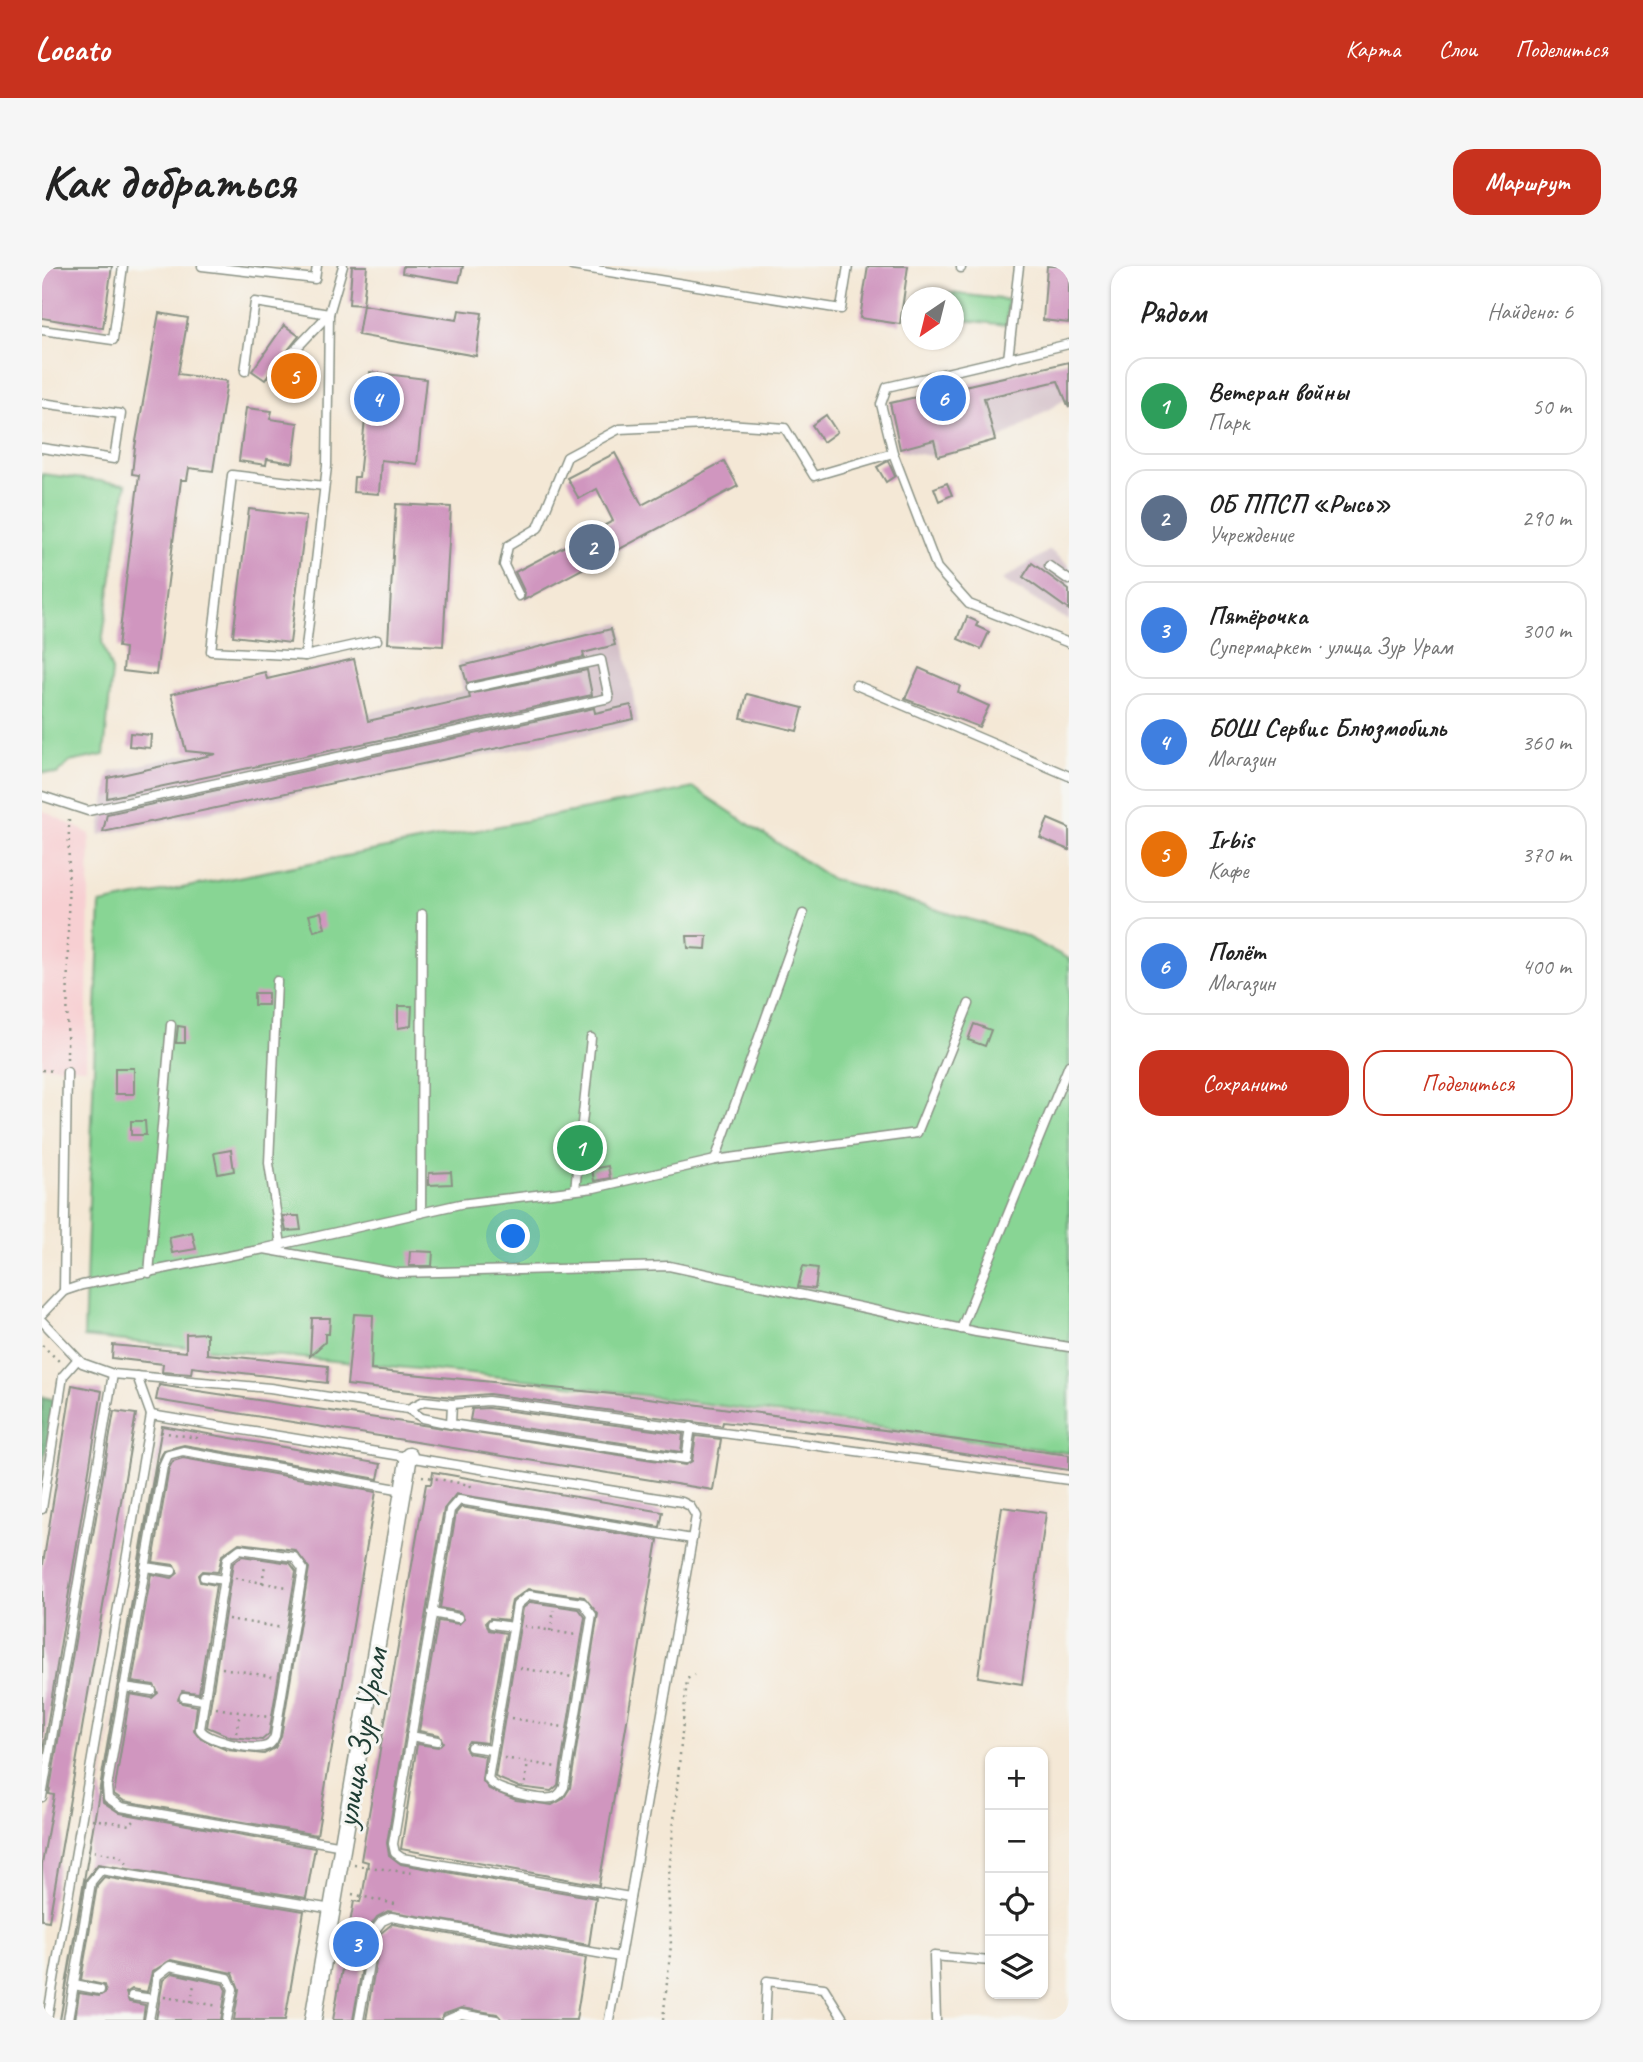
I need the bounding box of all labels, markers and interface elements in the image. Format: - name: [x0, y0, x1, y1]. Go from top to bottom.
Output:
- text: Locato: [35, 28, 109, 70]
- text: Карта: [1346, 34, 1400, 64]
- text: Слои: [1438, 34, 1477, 64]
- text: Поделиться: [1515, 34, 1608, 64]
- button: Маршрут: [1453, 149, 1601, 215]
- text: Как добраться: [42, 151, 295, 213]
- north arrow: [901, 287, 964, 350]
- text: Рядом: [1139, 293, 1206, 331]
- text: Найдено: 6: [1487, 297, 1573, 326]
- pin: 5: [271, 350, 317, 402]
- pin: 6: [920, 372, 966, 424]
- pin: 4: [354, 373, 400, 425]
- text: Ветеран войны: [1208, 375, 1348, 408]
- text: 1: [1159, 392, 1169, 421]
- text: 50 m: [1532, 392, 1571, 421]
- text: Парк: [1208, 408, 1249, 437]
- text: ОБ ППСП «Рысь»: [1208, 487, 1391, 520]
- text: 2: [1159, 504, 1169, 533]
- text: 290 m: [1522, 504, 1571, 533]
- text: Учреждение: [1208, 520, 1293, 549]
- pin: 2: [569, 521, 615, 573]
- text: Пятёрочка: [1208, 599, 1308, 632]
- text: 3: [1159, 616, 1169, 645]
- text: 300 m: [1522, 616, 1571, 645]
- text: Супермаркет · улица Зур Урам: [1208, 632, 1452, 661]
- text: БОШ Сервис Блюзмобиль: [1208, 711, 1446, 744]
- text: 4: [1159, 728, 1169, 757]
- text: 360 m: [1522, 728, 1571, 757]
- text: Магазин: [1208, 744, 1275, 773]
- text: Irbis: [1208, 823, 1253, 856]
- text: 5: [1159, 840, 1169, 869]
- text: 370 m: [1522, 840, 1571, 869]
- text: Кафе: [1208, 856, 1249, 885]
- text: Полёт: [1208, 935, 1265, 968]
- text: 6: [1159, 952, 1169, 981]
- text: 400 m: [1522, 952, 1571, 981]
- text: Магазин: [1208, 968, 1275, 997]
- button: Сохранить: [1139, 1050, 1349, 1116]
- button: Поделиться: [1363, 1050, 1573, 1116]
- pin: 1: [557, 1122, 603, 1174]
- your location: [496, 1219, 530, 1253]
- street label: улица Зур Урам: [324, 1643, 398, 1833]
- map controls: [985, 1747, 1048, 1999]
- button: +: [985, 1747, 1048, 1810]
- button: −: [985, 1810, 1048, 1873]
- button: locate: [985, 1873, 1048, 1936]
- pin: 3: [333, 1918, 379, 1970]
- button: layers: [985, 1936, 1048, 1999]

